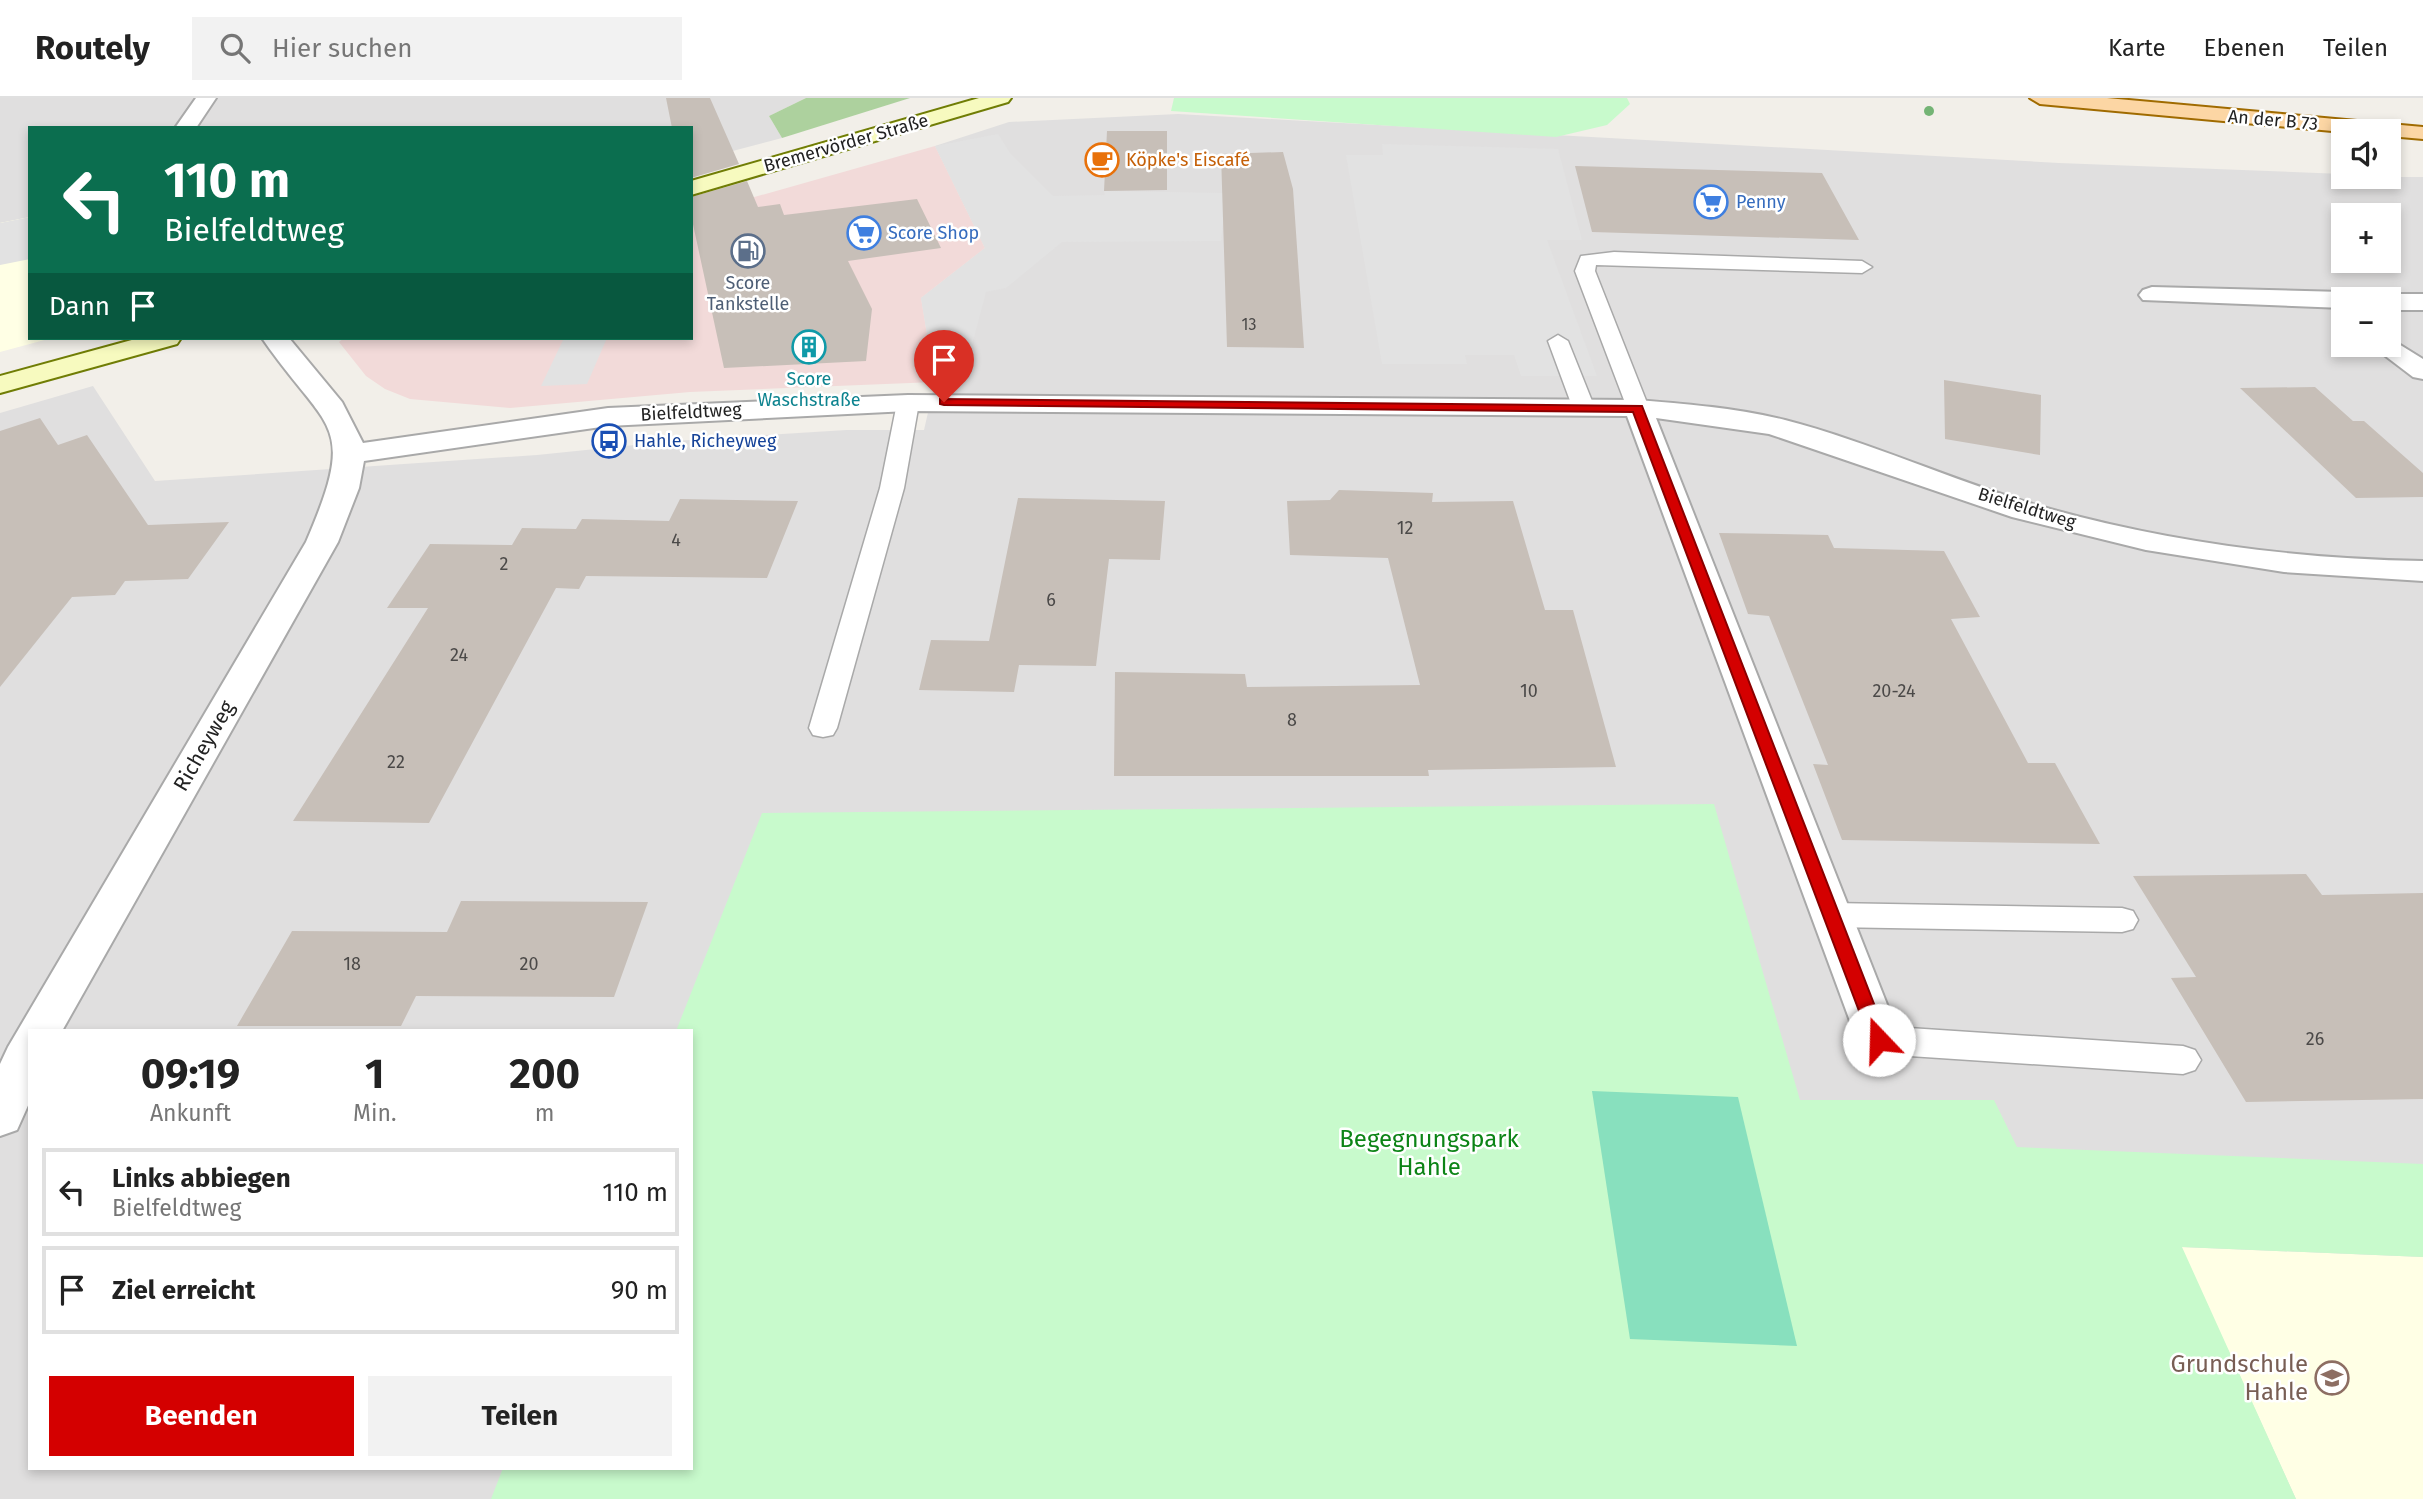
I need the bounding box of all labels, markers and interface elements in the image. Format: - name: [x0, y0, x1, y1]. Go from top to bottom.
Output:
- search box: [192, 17, 682, 80]
- text: Routely: [35, 28, 150, 68]
- icon: search: [216, 29, 254, 67]
- text: Hier suchen: [272, 33, 412, 64]
- text: Karte: [2108, 34, 2166, 62]
- text: Ebenen: [2204, 34, 2285, 62]
- text: Teilen: [2323, 34, 2388, 62]
- street label: An der B 73: [2227, 105, 2319, 135]
- street label: Bremervörder Straße: [761, 109, 931, 177]
- map controls: [2331, 119, 2401, 357]
- button: sound: [2331, 119, 2401, 189]
- cafe icon: Köpke's Eiscafé: [1083, 141, 1121, 179]
- place label: Köpke's Eiscafé: [1126, 149, 1250, 171]
- text: 110 m: [164, 151, 290, 210]
- icon: left: [49, 154, 140, 245]
- supermarket icon: Penny: [1692, 183, 1730, 221]
- place label: Penny: [1736, 191, 1786, 213]
- button: +: [2331, 203, 2401, 273]
- text: Bielfeldtweg: [164, 211, 344, 249]
- supermarket icon: Score Shop: [845, 214, 883, 252]
- place label: Score Shop: [888, 222, 979, 244]
- fuel station icon: Score Tankstelle: [729, 232, 767, 270]
- place label: Score Tankstelle: [707, 272, 789, 315]
- icon: arrive: [124, 287, 162, 325]
- button: −: [2331, 287, 2401, 357]
- text: Dann: [49, 291, 110, 322]
- house number: 13: [1242, 315, 1256, 334]
- building icon: Score Waschstraße: [790, 328, 828, 366]
- pin: [914, 330, 974, 402]
- icon: arrive: [925, 341, 963, 379]
- place label: Score Waschstraße: [758, 368, 861, 411]
- street label: Bielfeldtweg: [640, 398, 743, 426]
- bus stop icon: Hahle, Richeyweg: [590, 422, 628, 460]
- place label: Hahle, Richeyweg: [634, 430, 777, 452]
- street label: Bielfeldtweg: [1975, 483, 2079, 534]
- house number: 12: [1397, 517, 1413, 539]
- house number: 4: [671, 529, 681, 551]
- house number: 2: [500, 553, 509, 575]
- house number: 6: [1046, 589, 1056, 611]
- house number: 24: [450, 644, 468, 666]
- house number: 10: [1520, 680, 1538, 702]
- house number: 20-24: [1872, 680, 1916, 702]
- street label: Richeyweg: [168, 696, 240, 796]
- house number: 8: [1287, 709, 1297, 731]
- house number: 22: [387, 751, 405, 773]
- house number: 18: [343, 953, 361, 975]
- house number: 20: [520, 953, 538, 975]
- position arrow: [1842, 1003, 1916, 1077]
- house number: 26: [2306, 1028, 2324, 1050]
- text: 09:19: [141, 1049, 240, 1099]
- text: 1: [365, 1049, 384, 1099]
- text: 200: [509, 1049, 580, 1099]
- text: Ankunft: [150, 1099, 231, 1127]
- text: Min.: [353, 1099, 396, 1127]
- text: m: [535, 1099, 555, 1127]
- park label: Begegnungspark Hahle: [1339, 1125, 1519, 1181]
- text: Links abbiegen: [112, 1163, 291, 1194]
- icon: left: [53, 1173, 91, 1211]
- text: 110 m: [602, 1177, 668, 1208]
- text: Bielfeldtweg: [112, 1194, 241, 1222]
- icon: arrive: [53, 1271, 91, 1309]
- text: Ziel erreicht: [112, 1275, 255, 1306]
- text: 90 m: [611, 1275, 668, 1306]
- place label: Grundschule Hahle: [2171, 1350, 2308, 1406]
- school or university icon: Grundschule Hahle: [2313, 1359, 2351, 1397]
- button: Beenden: [49, 1376, 354, 1456]
- button: Teilen: [368, 1376, 672, 1456]

